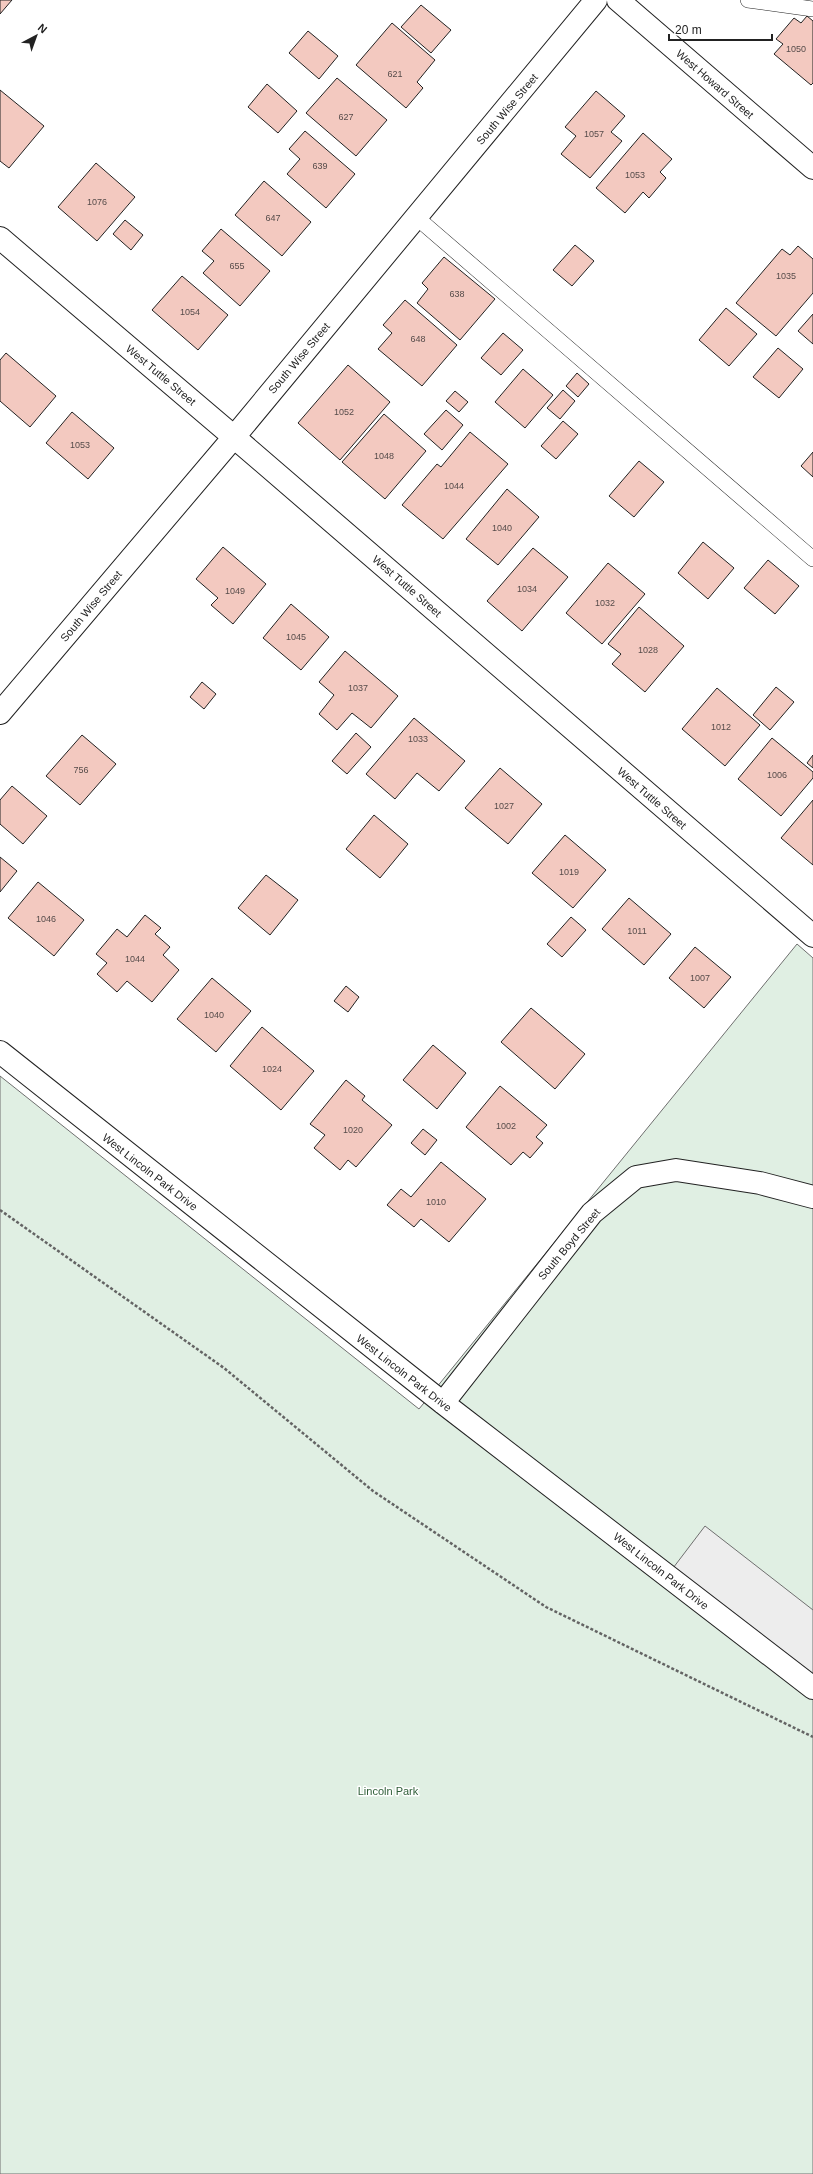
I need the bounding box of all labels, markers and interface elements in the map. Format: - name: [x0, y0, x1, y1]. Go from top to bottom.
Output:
- north arrow: [16, 16, 56, 56]
- scale bar: [669, 16, 772, 42]
- text: N: [36, 21, 50, 36]
- text: 20 m: [675, 23, 702, 37]
- house number: 1050: [786, 44, 806, 54]
- street label: West Howard Street: [674, 47, 756, 121]
- house number: 621: [387, 69, 403, 79]
- street label: South Wise Street: [474, 71, 540, 147]
- house number: 627: [338, 112, 354, 122]
- house number: 1057: [584, 129, 604, 139]
- house number: 639: [312, 161, 328, 171]
- house number: 1053: [625, 170, 645, 180]
- house number: 1076: [87, 197, 107, 207]
- house number: 647: [265, 213, 281, 223]
- house number: 655: [229, 261, 245, 271]
- house number: 1035: [776, 271, 796, 281]
- house number: 638: [449, 289, 465, 299]
- house number: 1054: [180, 307, 200, 317]
- street label: South Wise Street: [266, 320, 332, 396]
- house number: 648: [410, 334, 426, 344]
- street label: West Tuttle Street: [124, 342, 198, 408]
- house number: 1052: [334, 407, 354, 417]
- house number: 1053: [70, 440, 90, 450]
- house number: 1048: [374, 451, 394, 461]
- house number: 1044: [444, 481, 464, 491]
- house number: 1040: [492, 523, 512, 533]
- street label: West Tuttle Street: [370, 553, 444, 619]
- street label: South Wise Street: [58, 568, 124, 644]
- house number: 1034: [517, 584, 537, 594]
- house number: 1049: [225, 586, 245, 596]
- house number: 1032: [595, 598, 615, 608]
- house number: 1045: [286, 632, 306, 642]
- house number: 1028: [638, 645, 658, 655]
- house number: 1037: [348, 683, 368, 693]
- house number: 1012: [711, 722, 731, 732]
- house number: 1033: [408, 734, 428, 744]
- house number: 756: [73, 765, 89, 775]
- street label: West Tuttle Street: [615, 765, 689, 831]
- house number: 1006: [767, 770, 787, 780]
- house number: 1027: [494, 801, 514, 811]
- house number: 1019: [559, 867, 579, 877]
- house number: 1046: [36, 914, 56, 924]
- house number: 1011: [627, 926, 647, 936]
- house number: 1044: [125, 954, 145, 964]
- house number: 1007: [690, 973, 710, 983]
- house number: 1040: [204, 1010, 224, 1020]
- house number: 1024: [262, 1064, 282, 1074]
- house number: 1002: [496, 1121, 516, 1131]
- house number: 1020: [343, 1125, 363, 1135]
- street label: West Lincoln Park Drive: [100, 1131, 200, 1213]
- house number: 1010: [426, 1197, 446, 1207]
- street label: South Boyd Street: [536, 1206, 602, 1282]
- street label: West Lincoln Park Drive: [354, 1332, 454, 1414]
- street label: West Lincoln Park Drive: [611, 1530, 711, 1612]
- park label: Lincoln Park: [358, 1785, 419, 1797]

